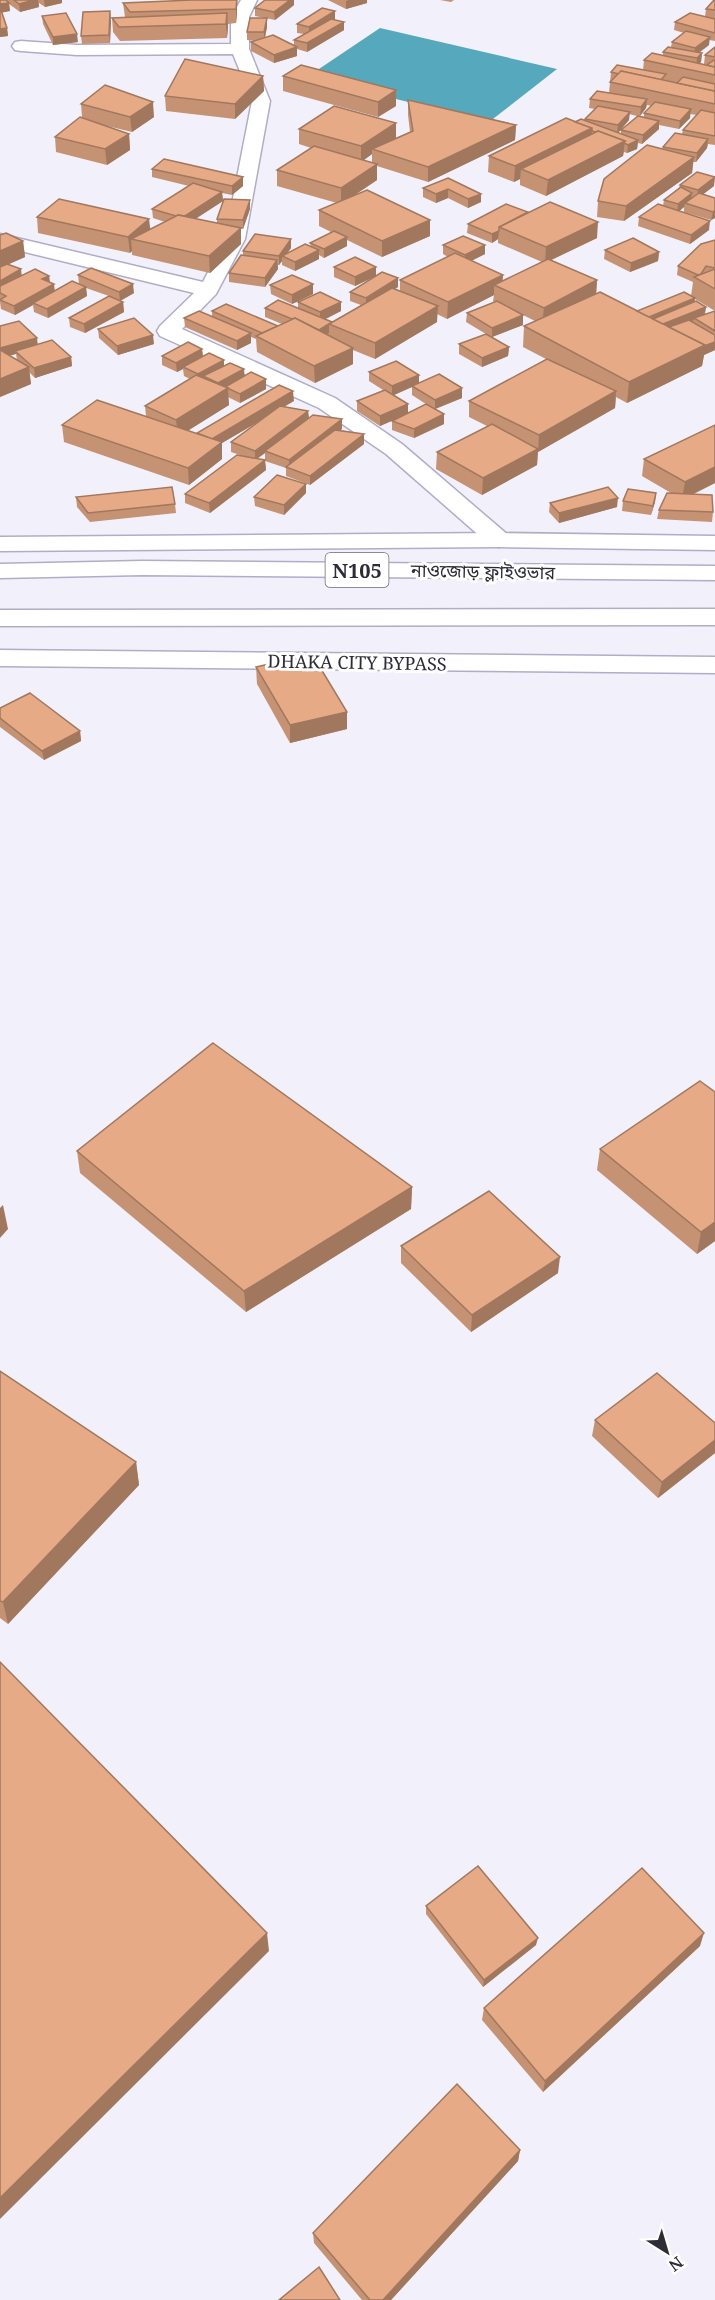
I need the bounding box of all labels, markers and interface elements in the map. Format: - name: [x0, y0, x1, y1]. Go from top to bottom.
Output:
- road number: N105: [326, 553, 388, 587]
- street label: নাওজোড় ফ্লাইওভার: [410, 558, 556, 584]
- street label: DHAKA CITY BYPASS: [267, 648, 447, 676]
- north arrow: [637, 2222, 697, 2282]
- text: N: [664, 2251, 688, 2277]

